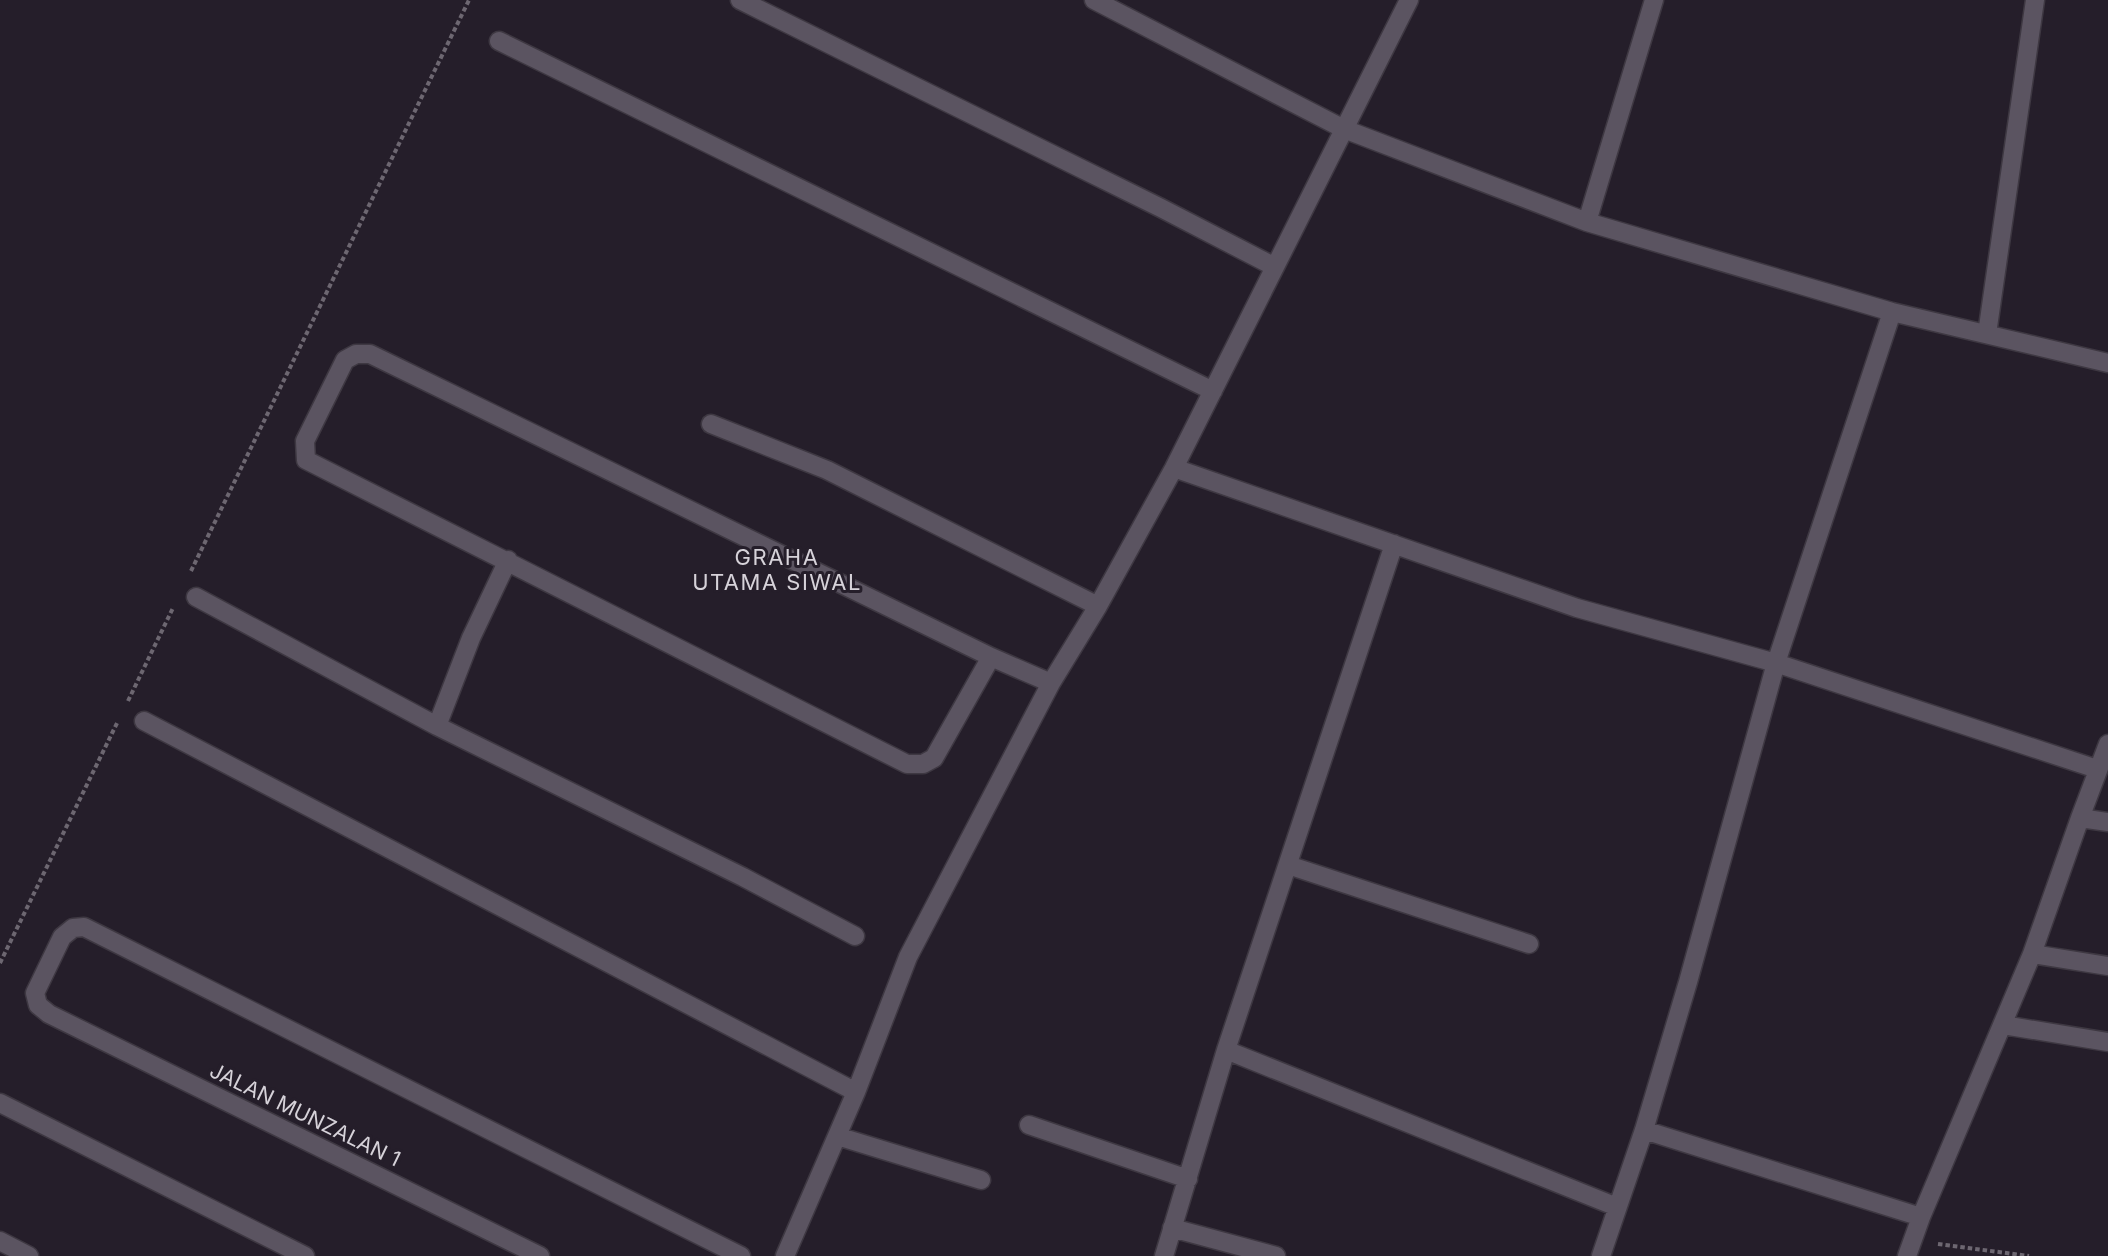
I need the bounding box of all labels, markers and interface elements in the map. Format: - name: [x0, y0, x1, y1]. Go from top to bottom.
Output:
- district label: GRAHA UTAMA SIWAL: [692, 544, 862, 595]
- street label: JALAN MUNZALAN 1: [206, 1058, 405, 1172]

